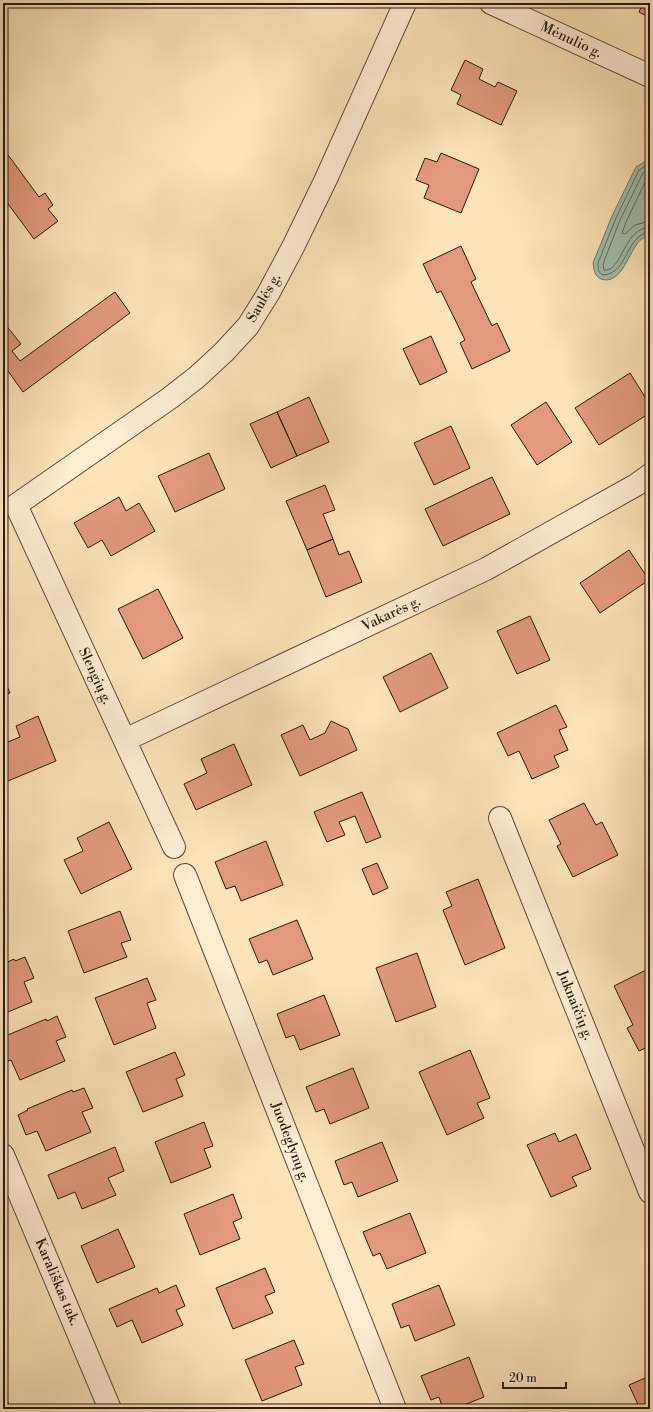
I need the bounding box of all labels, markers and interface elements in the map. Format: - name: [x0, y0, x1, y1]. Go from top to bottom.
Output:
- street label: Mėnulio g.: [537, 18, 605, 62]
- street label: Saulės g.: [243, 270, 285, 326]
- street label: Vakarės g.: [358, 593, 423, 636]
- street label: Slengių g.: [74, 645, 116, 707]
- street label: Juknaičių g.: [552, 966, 597, 1043]
- street label: Juodeglynų g.: [266, 1098, 314, 1185]
- street label: Karališkas tak.: [31, 1236, 83, 1328]
- scale bar: [503, 1364, 566, 1390]
- text: 20 m: [509, 1371, 537, 1386]

